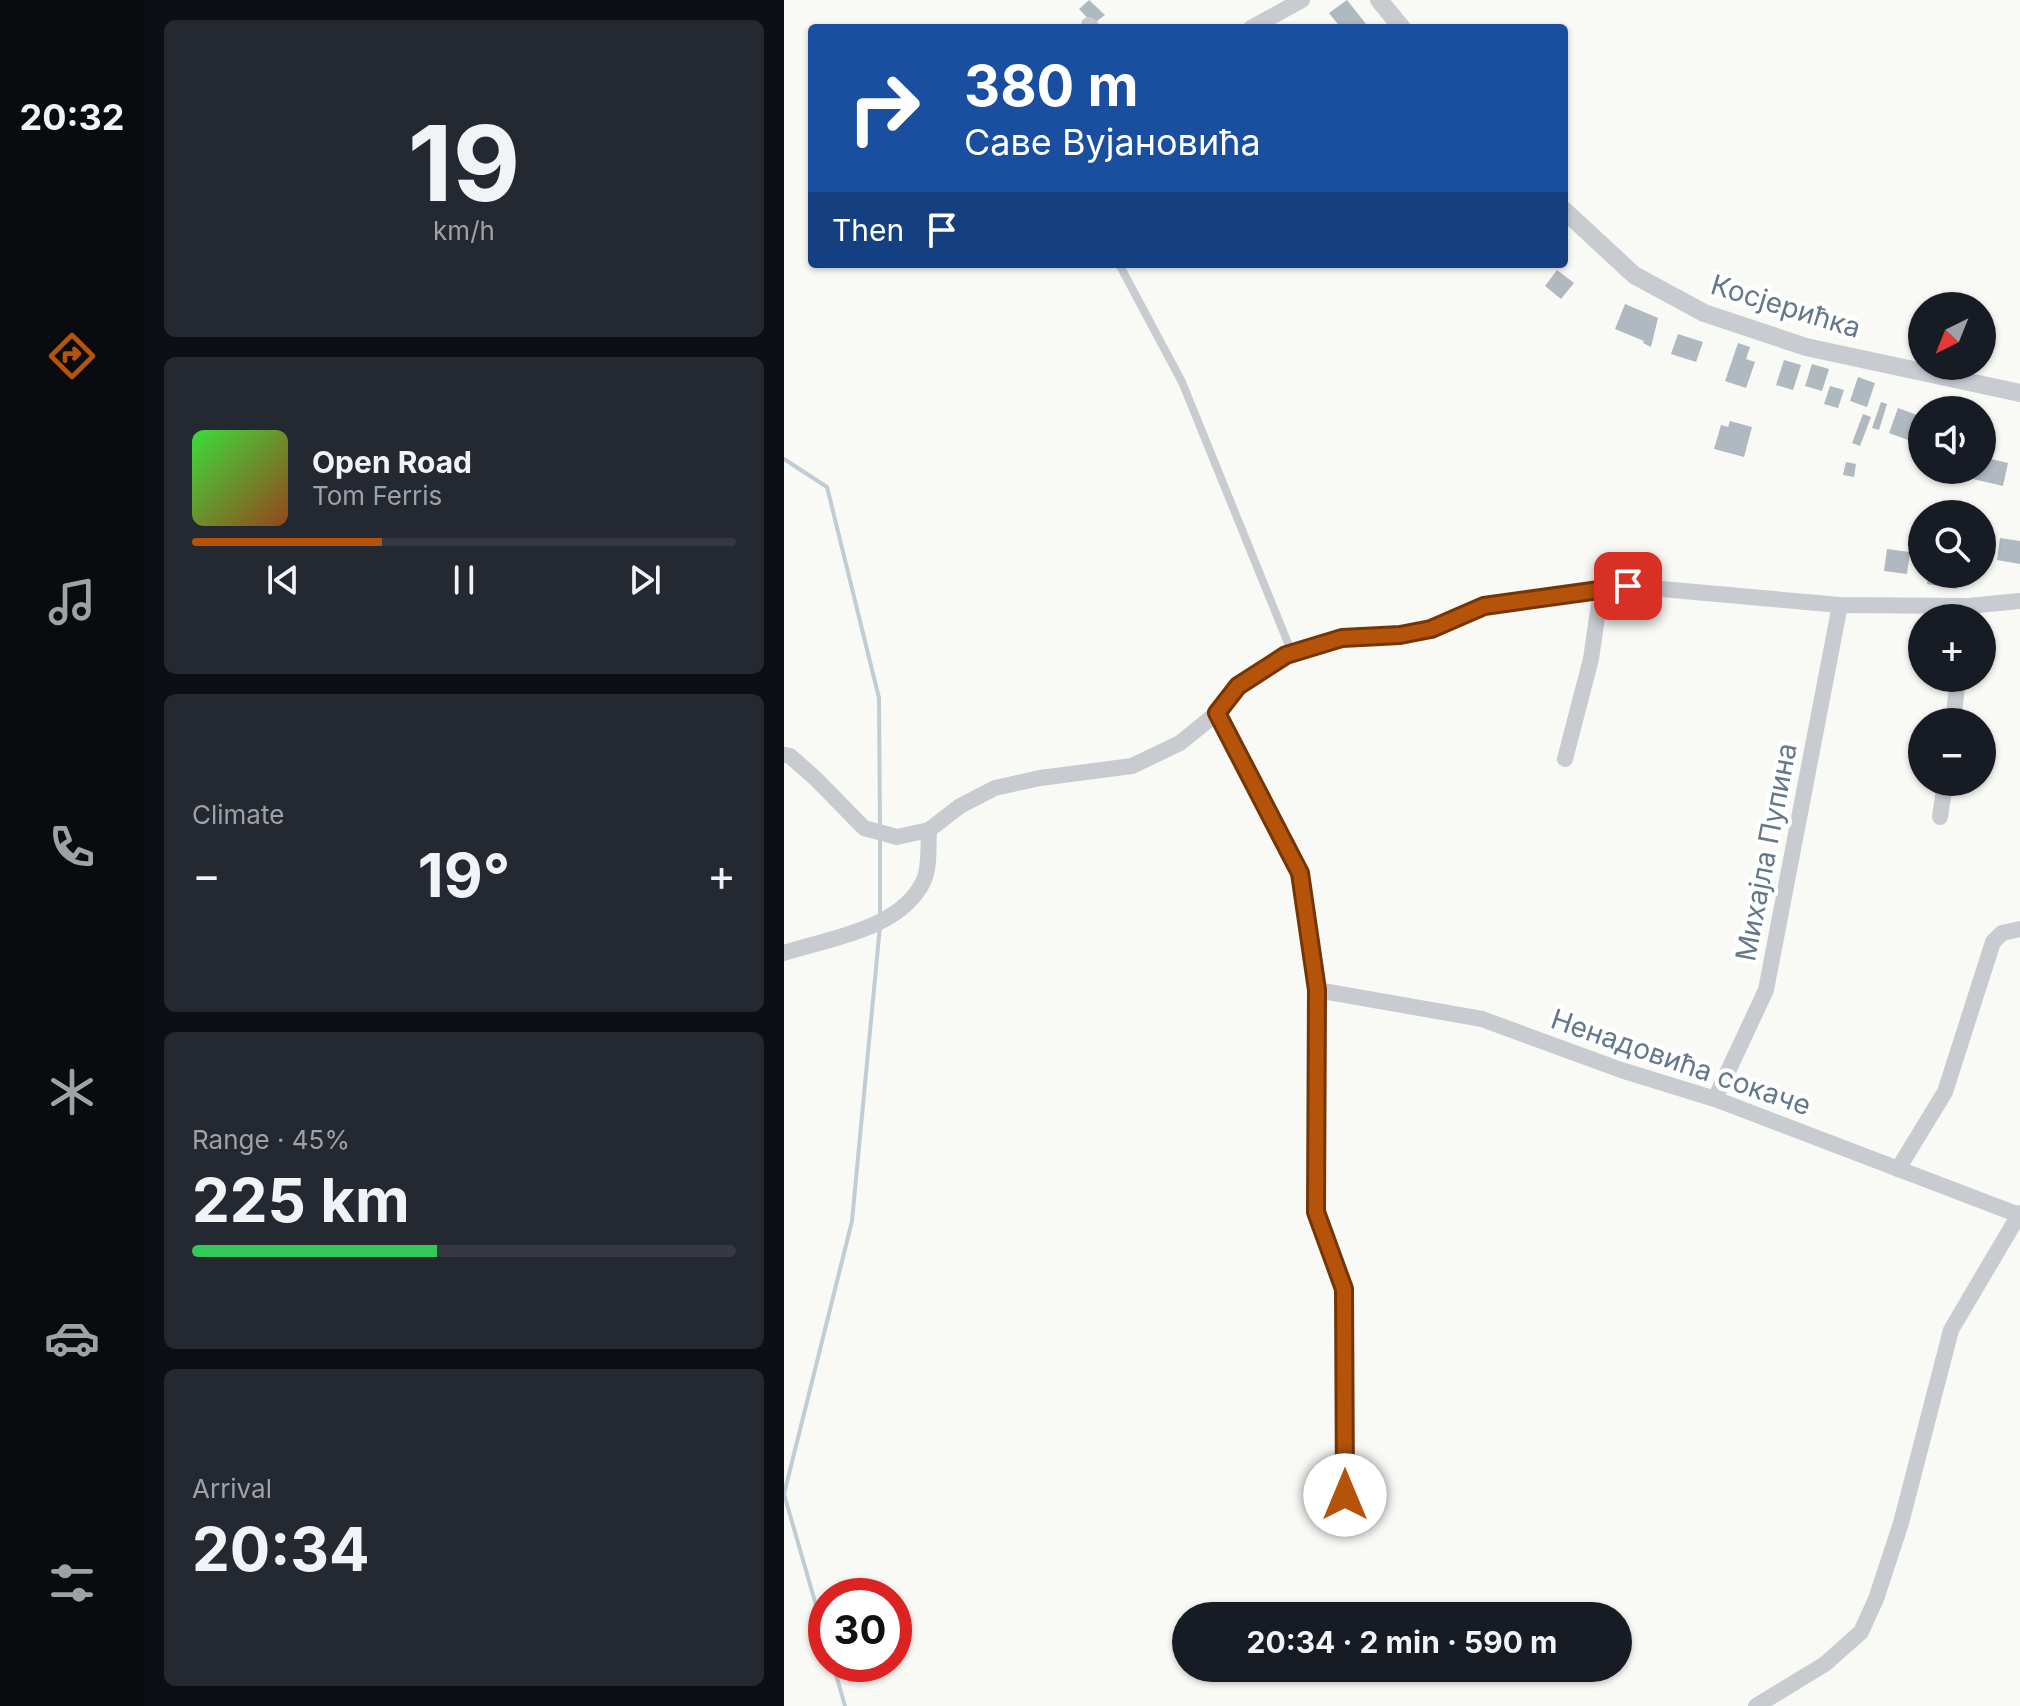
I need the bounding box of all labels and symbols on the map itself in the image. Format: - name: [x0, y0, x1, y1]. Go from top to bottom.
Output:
- street label: Косјерићка: [1707, 267, 1865, 345]
- north arrow: [1908, 292, 1996, 380]
- pin: [1594, 552, 1662, 620]
- street label: Михајла Пупина: [1728, 740, 1804, 964]
- street label: Ненадовића сокаче: [1547, 1002, 1815, 1122]
- position arrow: [1303, 1453, 1387, 1537]
- speed limit sign: 30: [808, 1578, 912, 1682]

